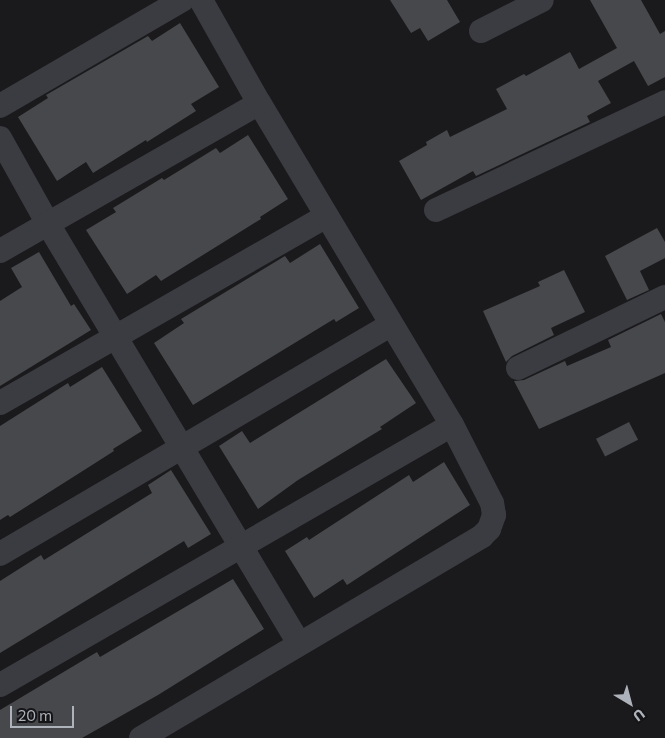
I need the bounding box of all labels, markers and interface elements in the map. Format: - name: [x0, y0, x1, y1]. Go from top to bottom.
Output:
- north arrow: [605, 678, 655, 728]
- scale bar: [12, 696, 76, 728]
- text: 20 m: [18, 706, 52, 724]
- text: U: [630, 706, 649, 725]

